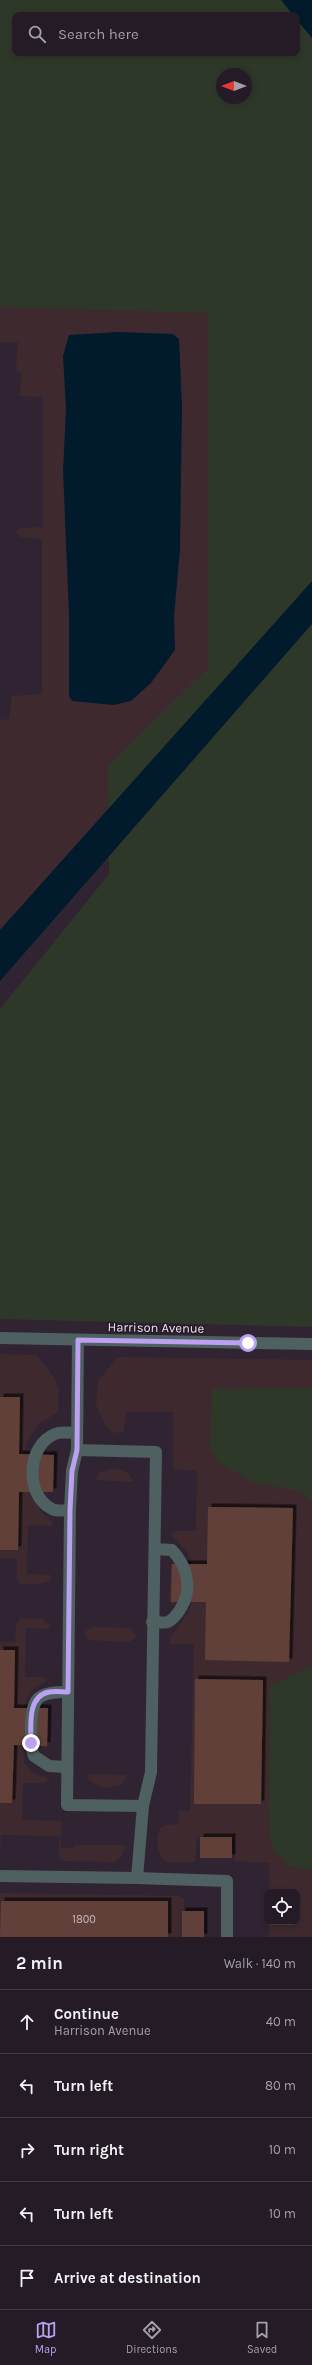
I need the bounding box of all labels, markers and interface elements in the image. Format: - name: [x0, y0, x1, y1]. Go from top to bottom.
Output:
- search box: [12, 12, 300, 56]
- icon: search: [26, 23, 48, 45]
- text: Search here: [58, 25, 139, 43]
- north arrow: [216, 68, 252, 104]
- street label: Harrison Avenue: [107, 1319, 205, 1336]
- route start: [239, 1334, 257, 1352]
- route end: [22, 1734, 40, 1752]
- map controls: [264, 1889, 300, 1925]
- button: locate: [264, 1889, 300, 1925]
- house number: 1800: [72, 1913, 96, 1926]
- text: 2 min: [16, 1953, 63, 1973]
- text: Walk · 140 m: [224, 1956, 296, 1971]
- text: Continue: [54, 2005, 119, 2023]
- icon: ahead: [16, 2011, 38, 2033]
- text: 40 m: [266, 2014, 296, 2029]
- text: Harrison Avenue: [54, 2023, 151, 2038]
- icon: left: [16, 2075, 38, 2097]
- text: Turn left: [54, 2077, 113, 2095]
- text: 80 m: [265, 2078, 296, 2093]
- icon: right: [16, 2139, 38, 2161]
- text: Turn right: [54, 2141, 124, 2159]
- text: 10 m: [269, 2142, 296, 2157]
- icon: left: [16, 2203, 38, 2225]
- text: Turn left: [54, 2205, 113, 2223]
- text: 10 m: [269, 2206, 296, 2221]
- icon: arrive: [16, 2267, 38, 2289]
- text: Arrive at destination: [54, 2269, 201, 2287]
- tab: Map: [35, 2319, 57, 2356]
- tab: Directions: [126, 2319, 178, 2356]
- tab: Saved: [247, 2319, 277, 2356]

